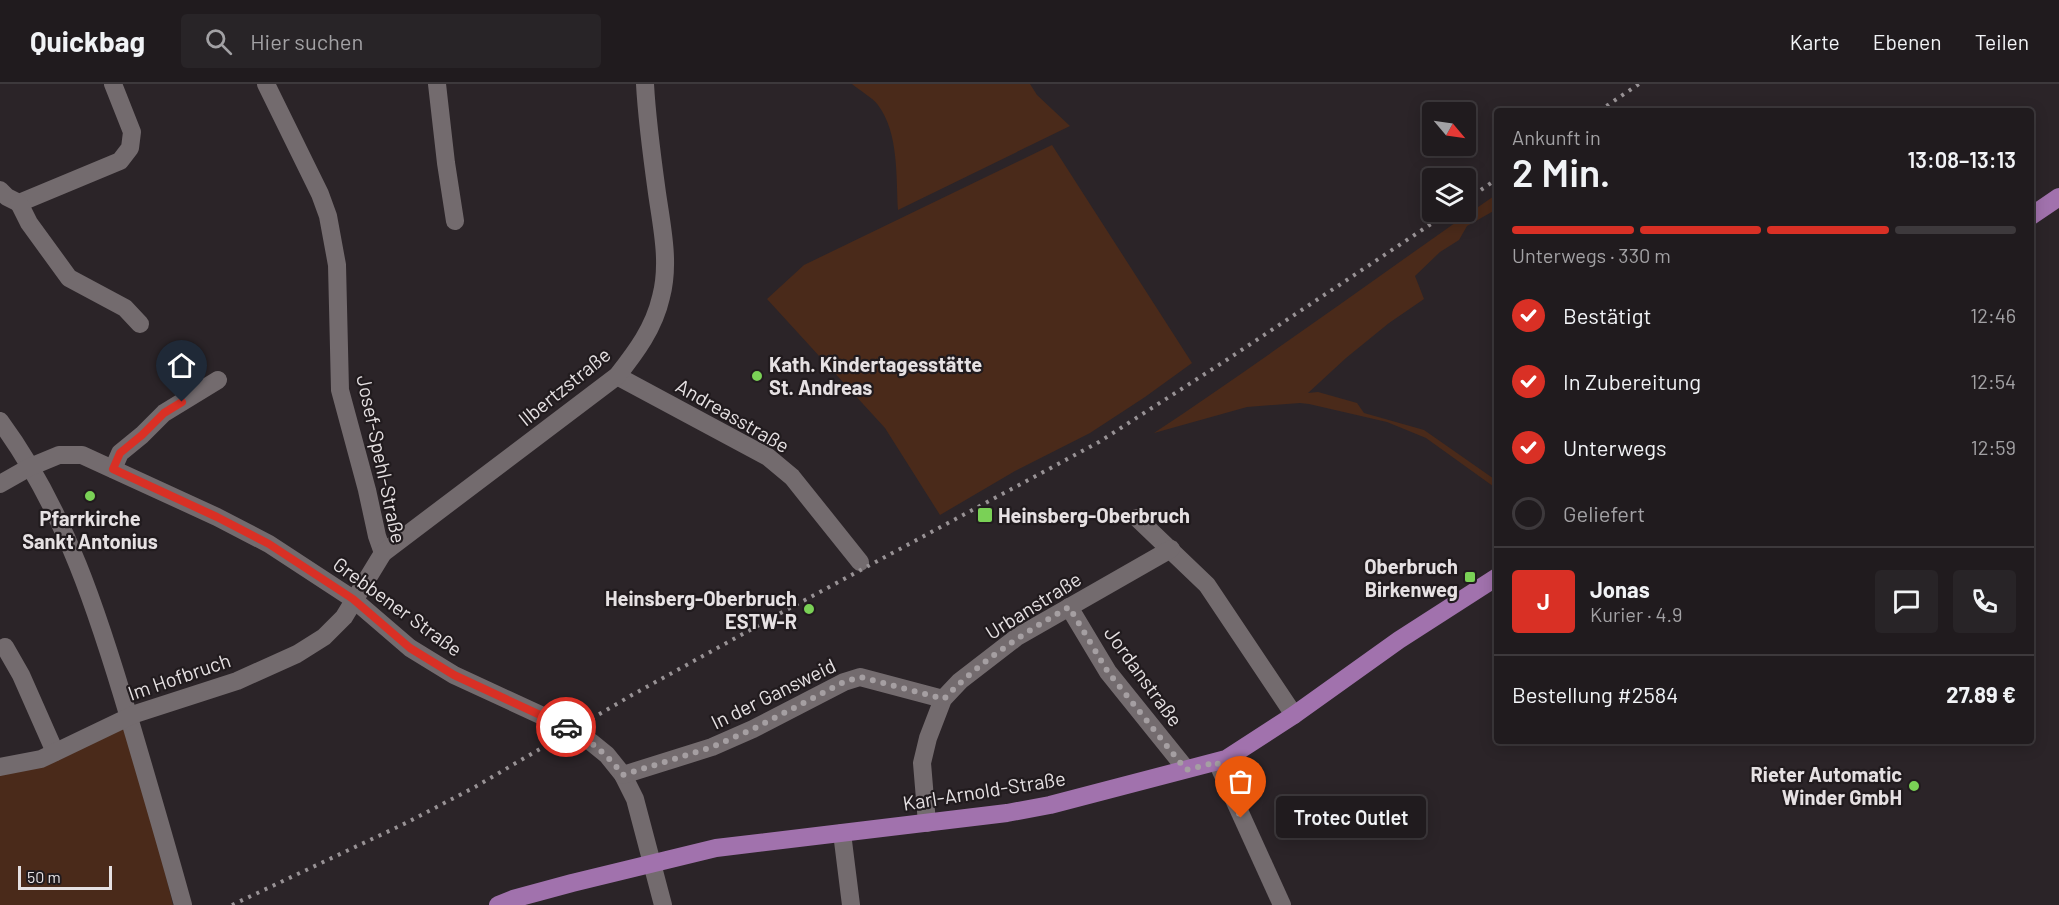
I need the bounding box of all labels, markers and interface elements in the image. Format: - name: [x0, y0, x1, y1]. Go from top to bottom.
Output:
- search box: [181, 14, 601, 68]
- text: Quickbag: [30, 24, 145, 58]
- icon: search: [202, 25, 235, 58]
- text: Hier suchen: [250, 28, 363, 54]
- text: Karte: [1790, 29, 1840, 54]
- text: Ebenen: [1873, 29, 1942, 54]
- text: Teilen: [1975, 29, 2029, 54]
- north arrow: [1422, 102, 1476, 156]
- map controls: [1422, 102, 1476, 222]
- text: Ankunft in: [1512, 125, 1601, 149]
- text: 13:08–13:13: [1908, 146, 2016, 172]
- text: 2 Min.: [1512, 148, 1610, 195]
- button: layers: [1422, 168, 1476, 222]
- text: Unterwegs · 330 m: [1512, 243, 1671, 267]
- icon: check: [1512, 299, 1545, 332]
- text: Bestätigt: [1563, 302, 1652, 328]
- text: 12:46: [1970, 303, 2016, 327]
- pin: [156, 340, 207, 402]
- street label: Ilbertzstraße: [513, 342, 615, 430]
- icon: home: [165, 349, 198, 382]
- place label: Kath. Kindertagesstätte St. Andreas: [769, 352, 982, 399]
- icon: check: [1512, 365, 1545, 398]
- text: In Zubereitung: [1563, 368, 1701, 394]
- marker: Kath. Kindertagesstätte St. Andreas: [750, 369, 764, 383]
- text: 12:54: [1970, 369, 2016, 393]
- street label: Josef-Spehl-Straße: [352, 373, 412, 545]
- street label: Andreasstraße: [672, 373, 794, 457]
- icon: check: [1512, 431, 1545, 464]
- text: Unterwegs: [1563, 434, 1667, 460]
- text: 12:59: [1971, 435, 2016, 459]
- marker: Pfarrkirche Sankt Antonius: [83, 489, 97, 503]
- text: Geliefert: [1563, 500, 1645, 526]
- place label: Heinsberg-Oberbruch: [998, 503, 1190, 527]
- place label: Pfarrkirche Sankt Antonius: [22, 506, 158, 553]
- marker: Heinsberg-Oberbruch: [976, 506, 994, 524]
- street label: Grebbener Straße: [329, 551, 467, 661]
- place label: Oberbruch Birkenweg: [1364, 554, 1458, 601]
- street label: Urbanstraße: [981, 566, 1085, 644]
- marker: Oberbruch Birkenweg: [1463, 570, 1477, 584]
- button: chat: [1875, 570, 1938, 633]
- button: phone: [1953, 570, 2016, 633]
- text: Jonas: [1590, 576, 1650, 602]
- place label: Heinsberg-Oberbruch ESTW-R: [605, 586, 797, 633]
- text: J: [1537, 588, 1550, 614]
- marker: Heinsberg-Oberbruch ESTW-R: [802, 602, 816, 616]
- text: Kurier · 4.9: [1590, 602, 1682, 626]
- street label: Jordanstraße: [1100, 621, 1188, 731]
- street label: Im Hofbruch: [125, 647, 233, 705]
- street label: In der Gansweid: [707, 652, 839, 734]
- text: Bestellung #2584: [1512, 681, 1678, 707]
- text: 27.89 €: [1946, 681, 2016, 707]
- courier: [536, 697, 596, 757]
- icon: car: [550, 711, 583, 744]
- pin: [1215, 756, 1266, 818]
- place label: Rieter Automatic Winder GmbH: [1751, 762, 1902, 809]
- street label: Karl-Arnold-Straße: [901, 765, 1067, 815]
- icon: bag: [1224, 765, 1257, 798]
- marker: Rieter Automatic Winder GmbH: [1907, 779, 1921, 793]
- callout: Trotec Outlet: [1277, 797, 1427, 839]
- text: Trotec Outlet: [1294, 805, 1409, 829]
- scale bar: [18, 863, 112, 890]
- text: 50 m: [27, 867, 61, 886]

